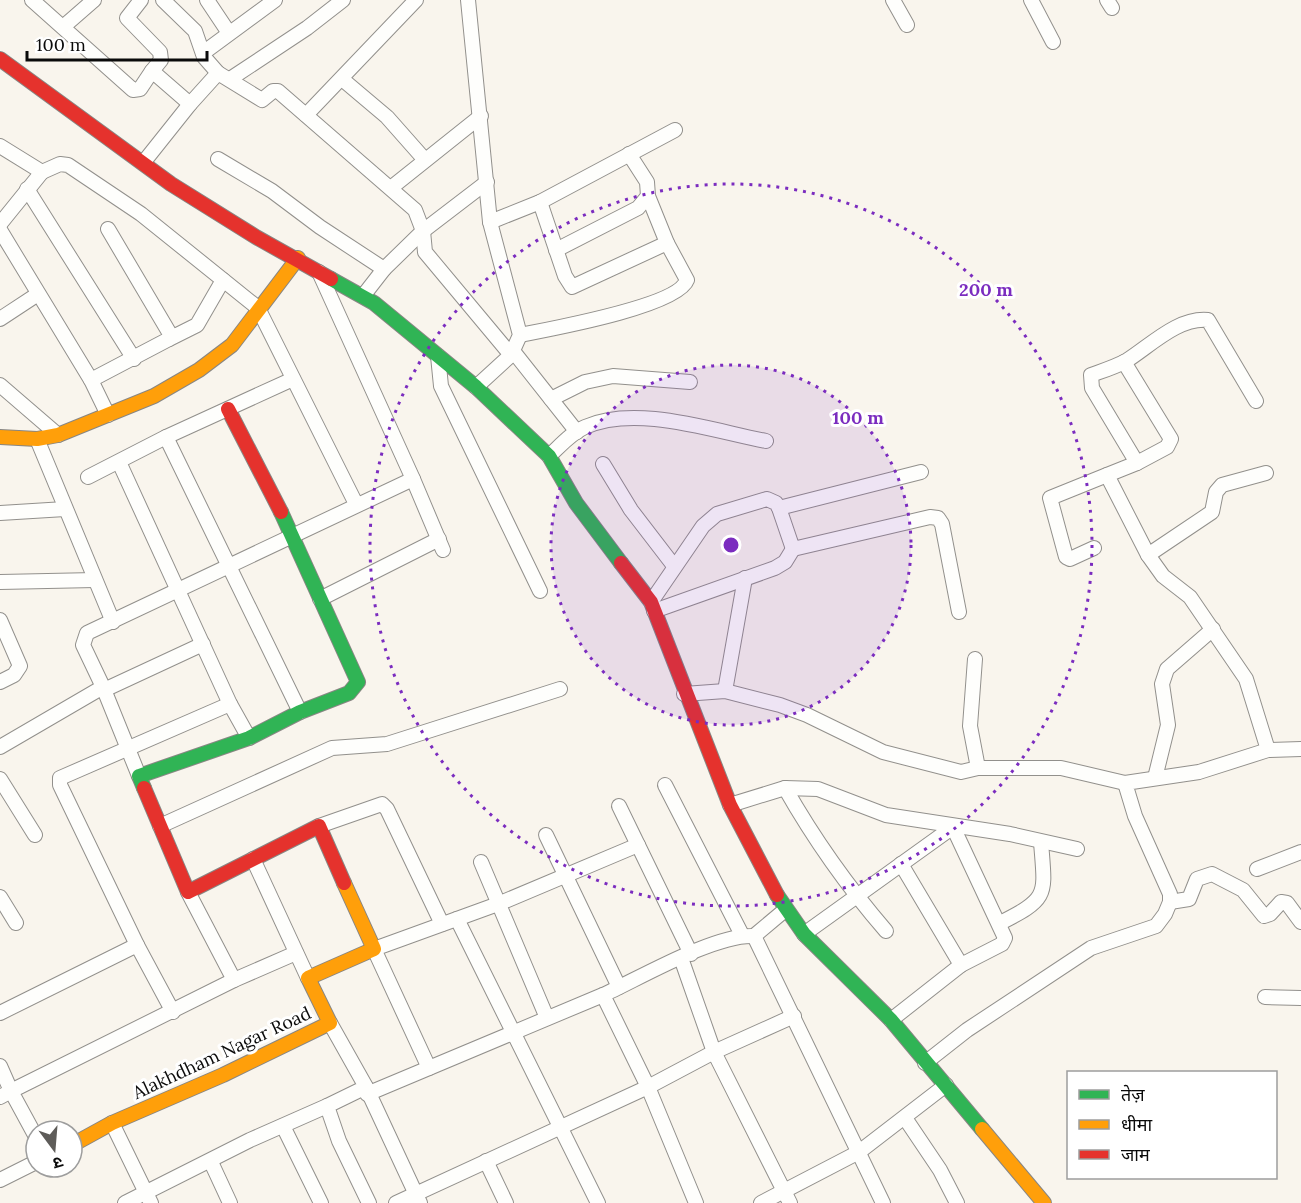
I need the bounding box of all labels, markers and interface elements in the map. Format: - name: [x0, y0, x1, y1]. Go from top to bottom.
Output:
- scale bar: [27, 24, 207, 62]
- text: 100 m: [36, 33, 86, 56]
- text: 200 m: [959, 278, 1013, 301]
- text: 100 m: [832, 406, 884, 429]
- centre of rings: [721, 535, 741, 555]
- street label: Alakhdham Nagar Road: [128, 1001, 315, 1104]
- legend: [1067, 1071, 1277, 1179]
- text: तेज़: [1121, 1083, 1145, 1106]
- text: धीमा: [1121, 1113, 1152, 1136]
- north arrow: [24, 1119, 84, 1179]
- text: जाम: [1121, 1143, 1151, 1166]
- text: उ: [50, 1153, 65, 1174]

